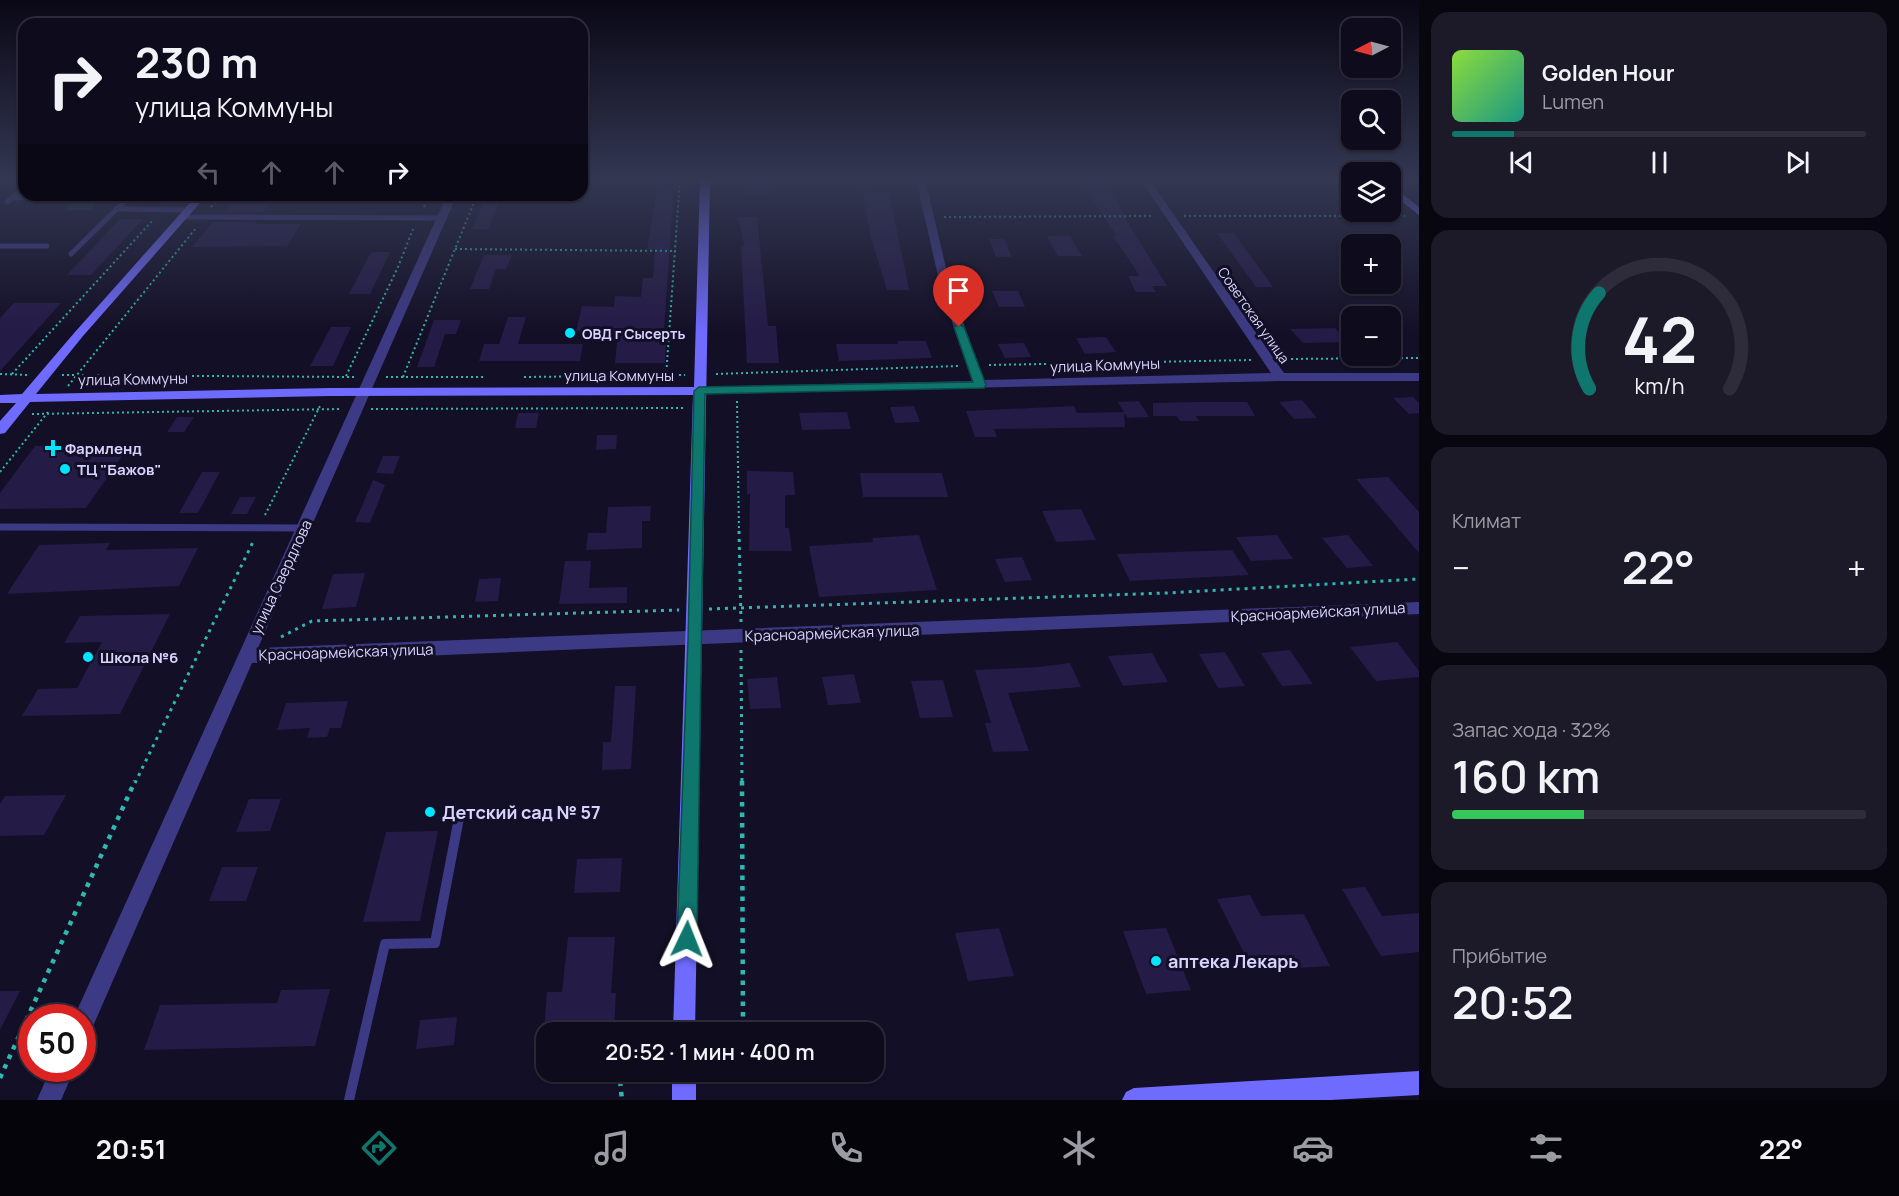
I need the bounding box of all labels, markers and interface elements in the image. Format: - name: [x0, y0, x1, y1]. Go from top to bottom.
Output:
- north arrow: [1341, 18, 1401, 78]
- map controls: [1341, 18, 1401, 366]
- text: 230 m: [135, 33, 258, 91]
- icon: right: [36, 42, 114, 120]
- text: Golden Hour: [1542, 58, 1675, 88]
- text: улица Коммуны: [135, 88, 333, 125]
- text: Lumen: [1542, 88, 1604, 115]
- button: search: [1341, 90, 1401, 150]
- icon: previous: [1505, 146, 1538, 179]
- icon: pause: [1643, 146, 1676, 179]
- icon: next: [1781, 146, 1814, 179]
- icon: left: [192, 156, 225, 189]
- icon: ahead: [255, 156, 288, 189]
- icon: ahead: [318, 156, 351, 189]
- icon: right: [381, 156, 414, 189]
- button: layers: [1341, 162, 1401, 222]
- button: +: [1341, 234, 1401, 294]
- street label: Советская улица: [1214, 263, 1294, 367]
- pin: [933, 265, 984, 327]
- icon: arrive: [942, 274, 975, 307]
- text: 42: [1621, 297, 1697, 383]
- button: −: [1341, 306, 1401, 366]
- place label: ОВД г Сысерть: [582, 324, 685, 343]
- marker: ОВД г Сысерть: [563, 326, 577, 340]
- street label: улица Коммуны: [1050, 353, 1160, 377]
- street label: улица Коммуны: [564, 365, 674, 386]
- street label: улица Коммуны: [78, 368, 188, 390]
- text: km/h: [1634, 372, 1684, 401]
- place label: Фармленд: [65, 438, 142, 459]
- marker: Фармленд: [46, 441, 60, 455]
- place label: ТЦ "Бажов": [77, 459, 161, 480]
- marker: ТЦ "Бажов": [58, 462, 72, 476]
- text: Климат: [1452, 507, 1521, 534]
- street label: улица Свердлова: [245, 516, 317, 638]
- text: 22°: [1622, 536, 1695, 598]
- text: −: [1452, 545, 1470, 590]
- text: +: [1847, 545, 1866, 590]
- street label: Красноармейская улица: [1230, 597, 1406, 627]
- street label: Красноармейская улица: [744, 619, 920, 647]
- street label: Красноармейская улица: [258, 638, 434, 666]
- place label: Школа №6: [100, 647, 178, 668]
- marker: Школа №6: [81, 650, 95, 664]
- text: Запас хода · 32%: [1452, 716, 1611, 743]
- text: 160 km: [1452, 745, 1600, 807]
- place label: Детский сад № 57: [442, 800, 601, 824]
- marker: Детский сад № 57: [423, 805, 437, 819]
- position arrow: [655, 907, 719, 971]
- text: Прибытие: [1452, 942, 1547, 969]
- place label: аптека Лекарь: [1168, 949, 1299, 973]
- marker: аптека Лекарь: [1149, 954, 1163, 968]
- text: 20:52: [1452, 971, 1574, 1033]
- speed limit sign: 50: [18, 1004, 96, 1082]
- text: 20:52 · 1 мин · 400 m: [605, 1037, 815, 1067]
- icon: directions: [358, 1127, 400, 1169]
- icon: music: [591, 1127, 633, 1169]
- icon: phone: [825, 1127, 867, 1169]
- icon: climate: [1058, 1127, 1100, 1169]
- icon: car: [1292, 1127, 1334, 1169]
- icon: filters: [1525, 1127, 1567, 1169]
- text: 20:51: [96, 1130, 166, 1167]
- text: 22°: [1759, 1130, 1803, 1167]

